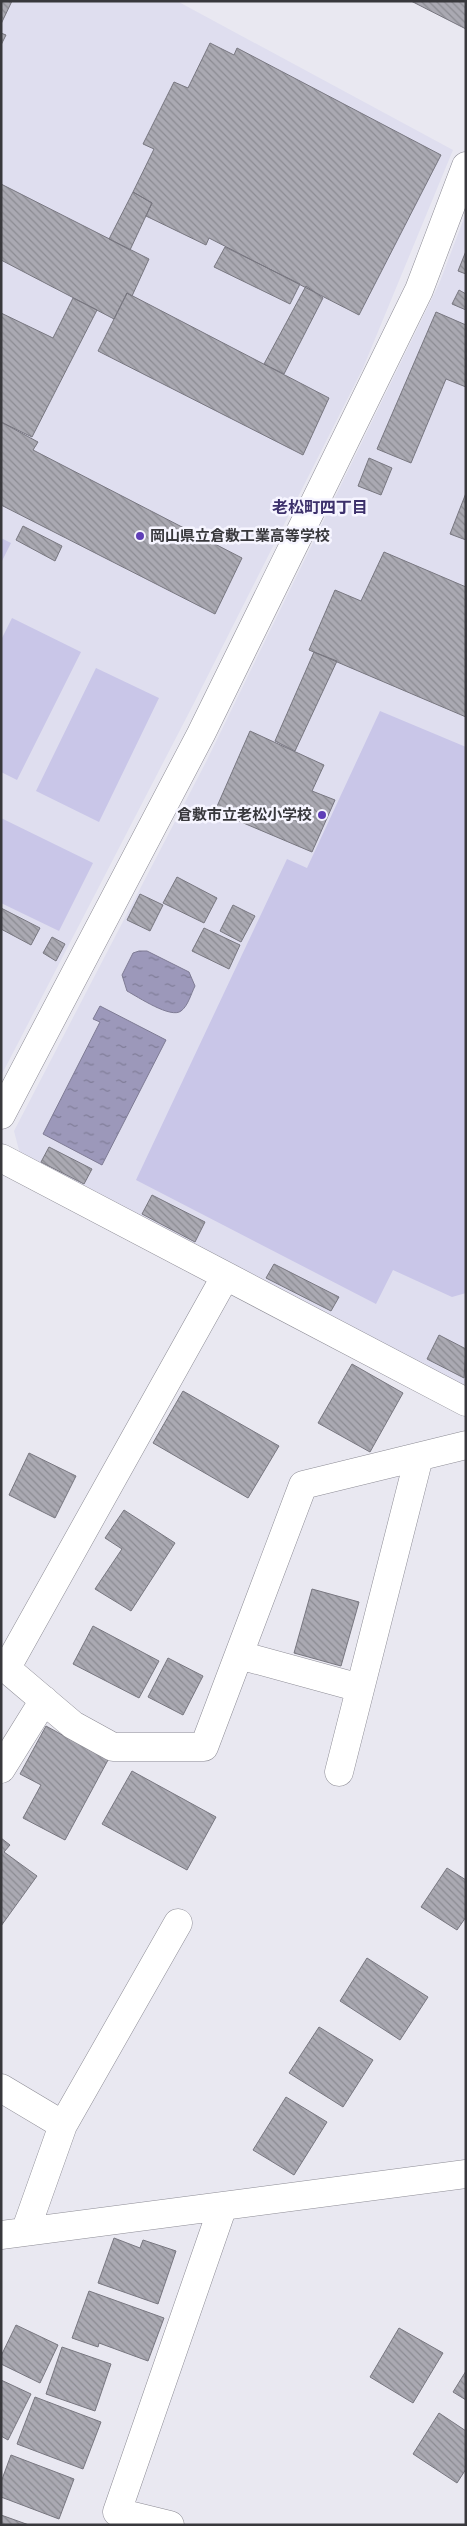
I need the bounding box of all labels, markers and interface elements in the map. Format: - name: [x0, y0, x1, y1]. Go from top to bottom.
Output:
- district label: 老松町四丁目: [272, 498, 368, 517]
- place label: 岡山県立倉敷工業高等学校: [150, 527, 330, 545]
- marker: 岡山県立倉敷工業高等学校: [134, 530, 146, 542]
- place label: 倉敷市立老松小学校: [177, 806, 312, 824]
- marker: 倉敷市立老松小学校: [316, 809, 328, 821]

